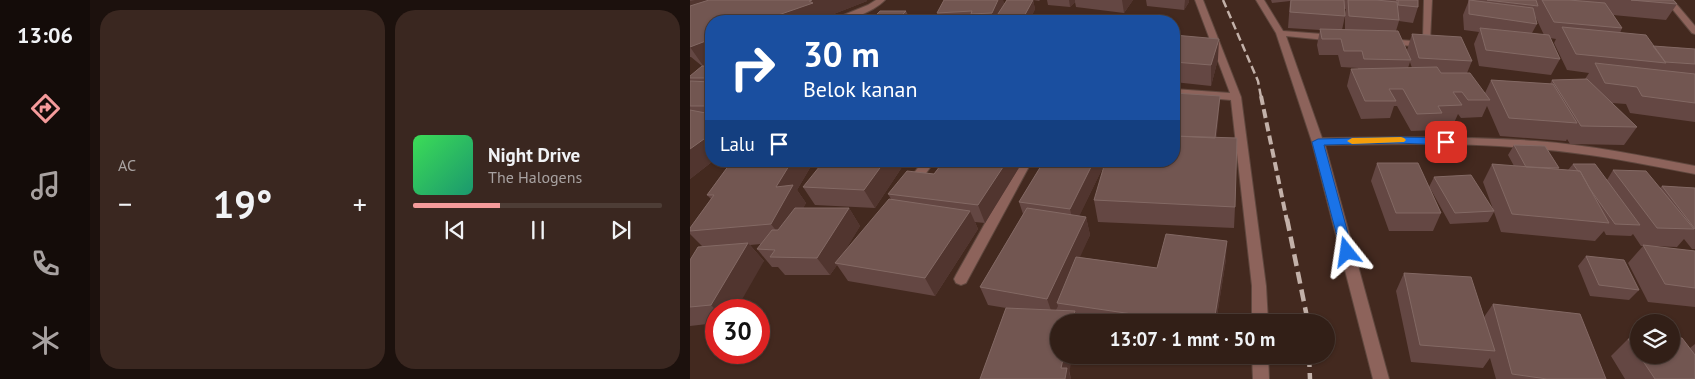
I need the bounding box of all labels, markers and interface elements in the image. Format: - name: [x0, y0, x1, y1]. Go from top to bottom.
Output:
- text: 13:06: [17, 21, 73, 49]
- text: 30 m: [803, 31, 880, 77]
- icon: right: [720, 35, 785, 100]
- text: Belok kanan: [803, 75, 917, 103]
- icon: directions: [28, 91, 63, 126]
- pin: [1425, 121, 1467, 163]
- icon: arrive: [1432, 128, 1460, 156]
- icon: arrive: [765, 130, 793, 158]
- text: Lalu: [720, 132, 755, 156]
- text: Night Drive: [488, 143, 580, 167]
- text: AC: [118, 155, 136, 175]
- text: The Halogens: [488, 167, 582, 187]
- icon: music: [28, 168, 63, 203]
- text: 19°: [213, 179, 272, 228]
- text: −: [118, 185, 132, 222]
- text: +: [353, 185, 367, 222]
- icon: previous: [441, 216, 469, 244]
- icon: pause: [524, 216, 552, 244]
- icon: next: [607, 216, 635, 244]
- position arrow: [1320, 225, 1372, 277]
- icon: phone: [28, 246, 63, 281]
- speed limit sign: 30: [705, 299, 770, 364]
- map controls: [1630, 314, 1680, 364]
- button: layers: [1630, 314, 1680, 364]
- icon: climate: [28, 323, 63, 358]
- text: 13:07 · 1 mnt · 50 m: [1110, 327, 1275, 351]

